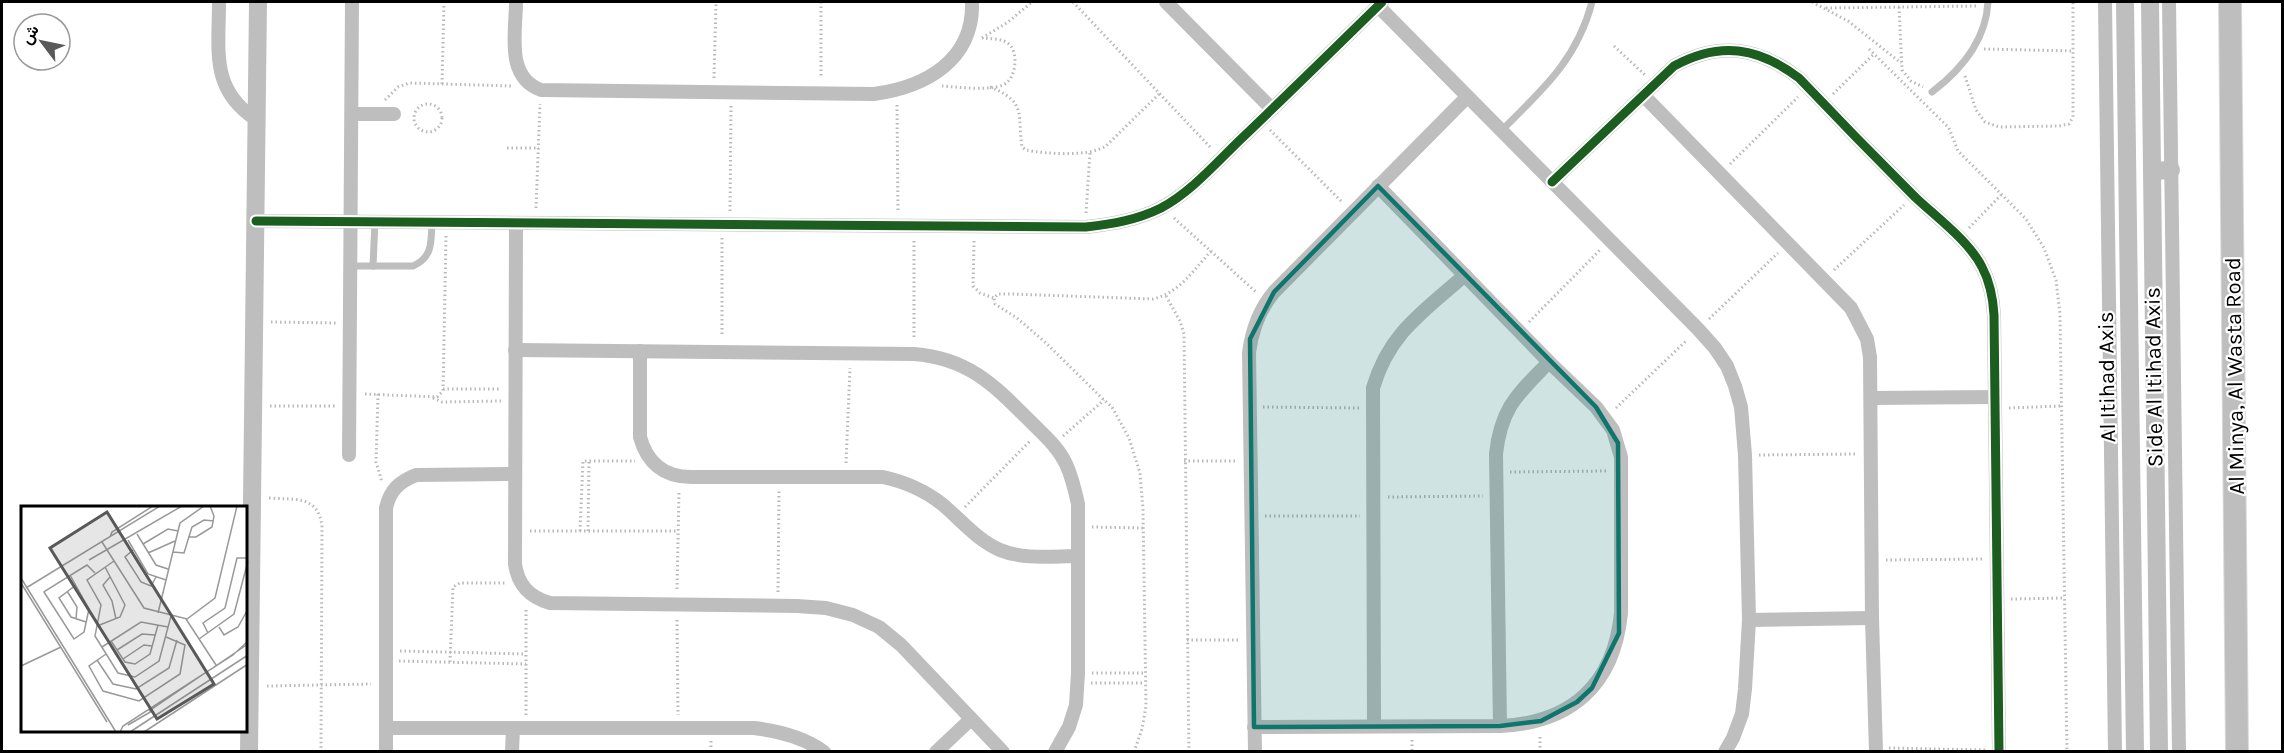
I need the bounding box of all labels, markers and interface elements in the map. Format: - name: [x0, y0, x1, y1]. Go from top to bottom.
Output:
- north arrow: [12, 12, 72, 72]
- text: ش: [17, 21, 43, 48]
- street label: Al Minya, Al Wasta Road: [2220, 257, 2250, 495]
- street label: Side Al Itihad Axis: [2139, 287, 2169, 467]
- street label: Al Itihad Axis: [2093, 311, 2121, 443]
- inset map: [21, 506, 248, 732]

